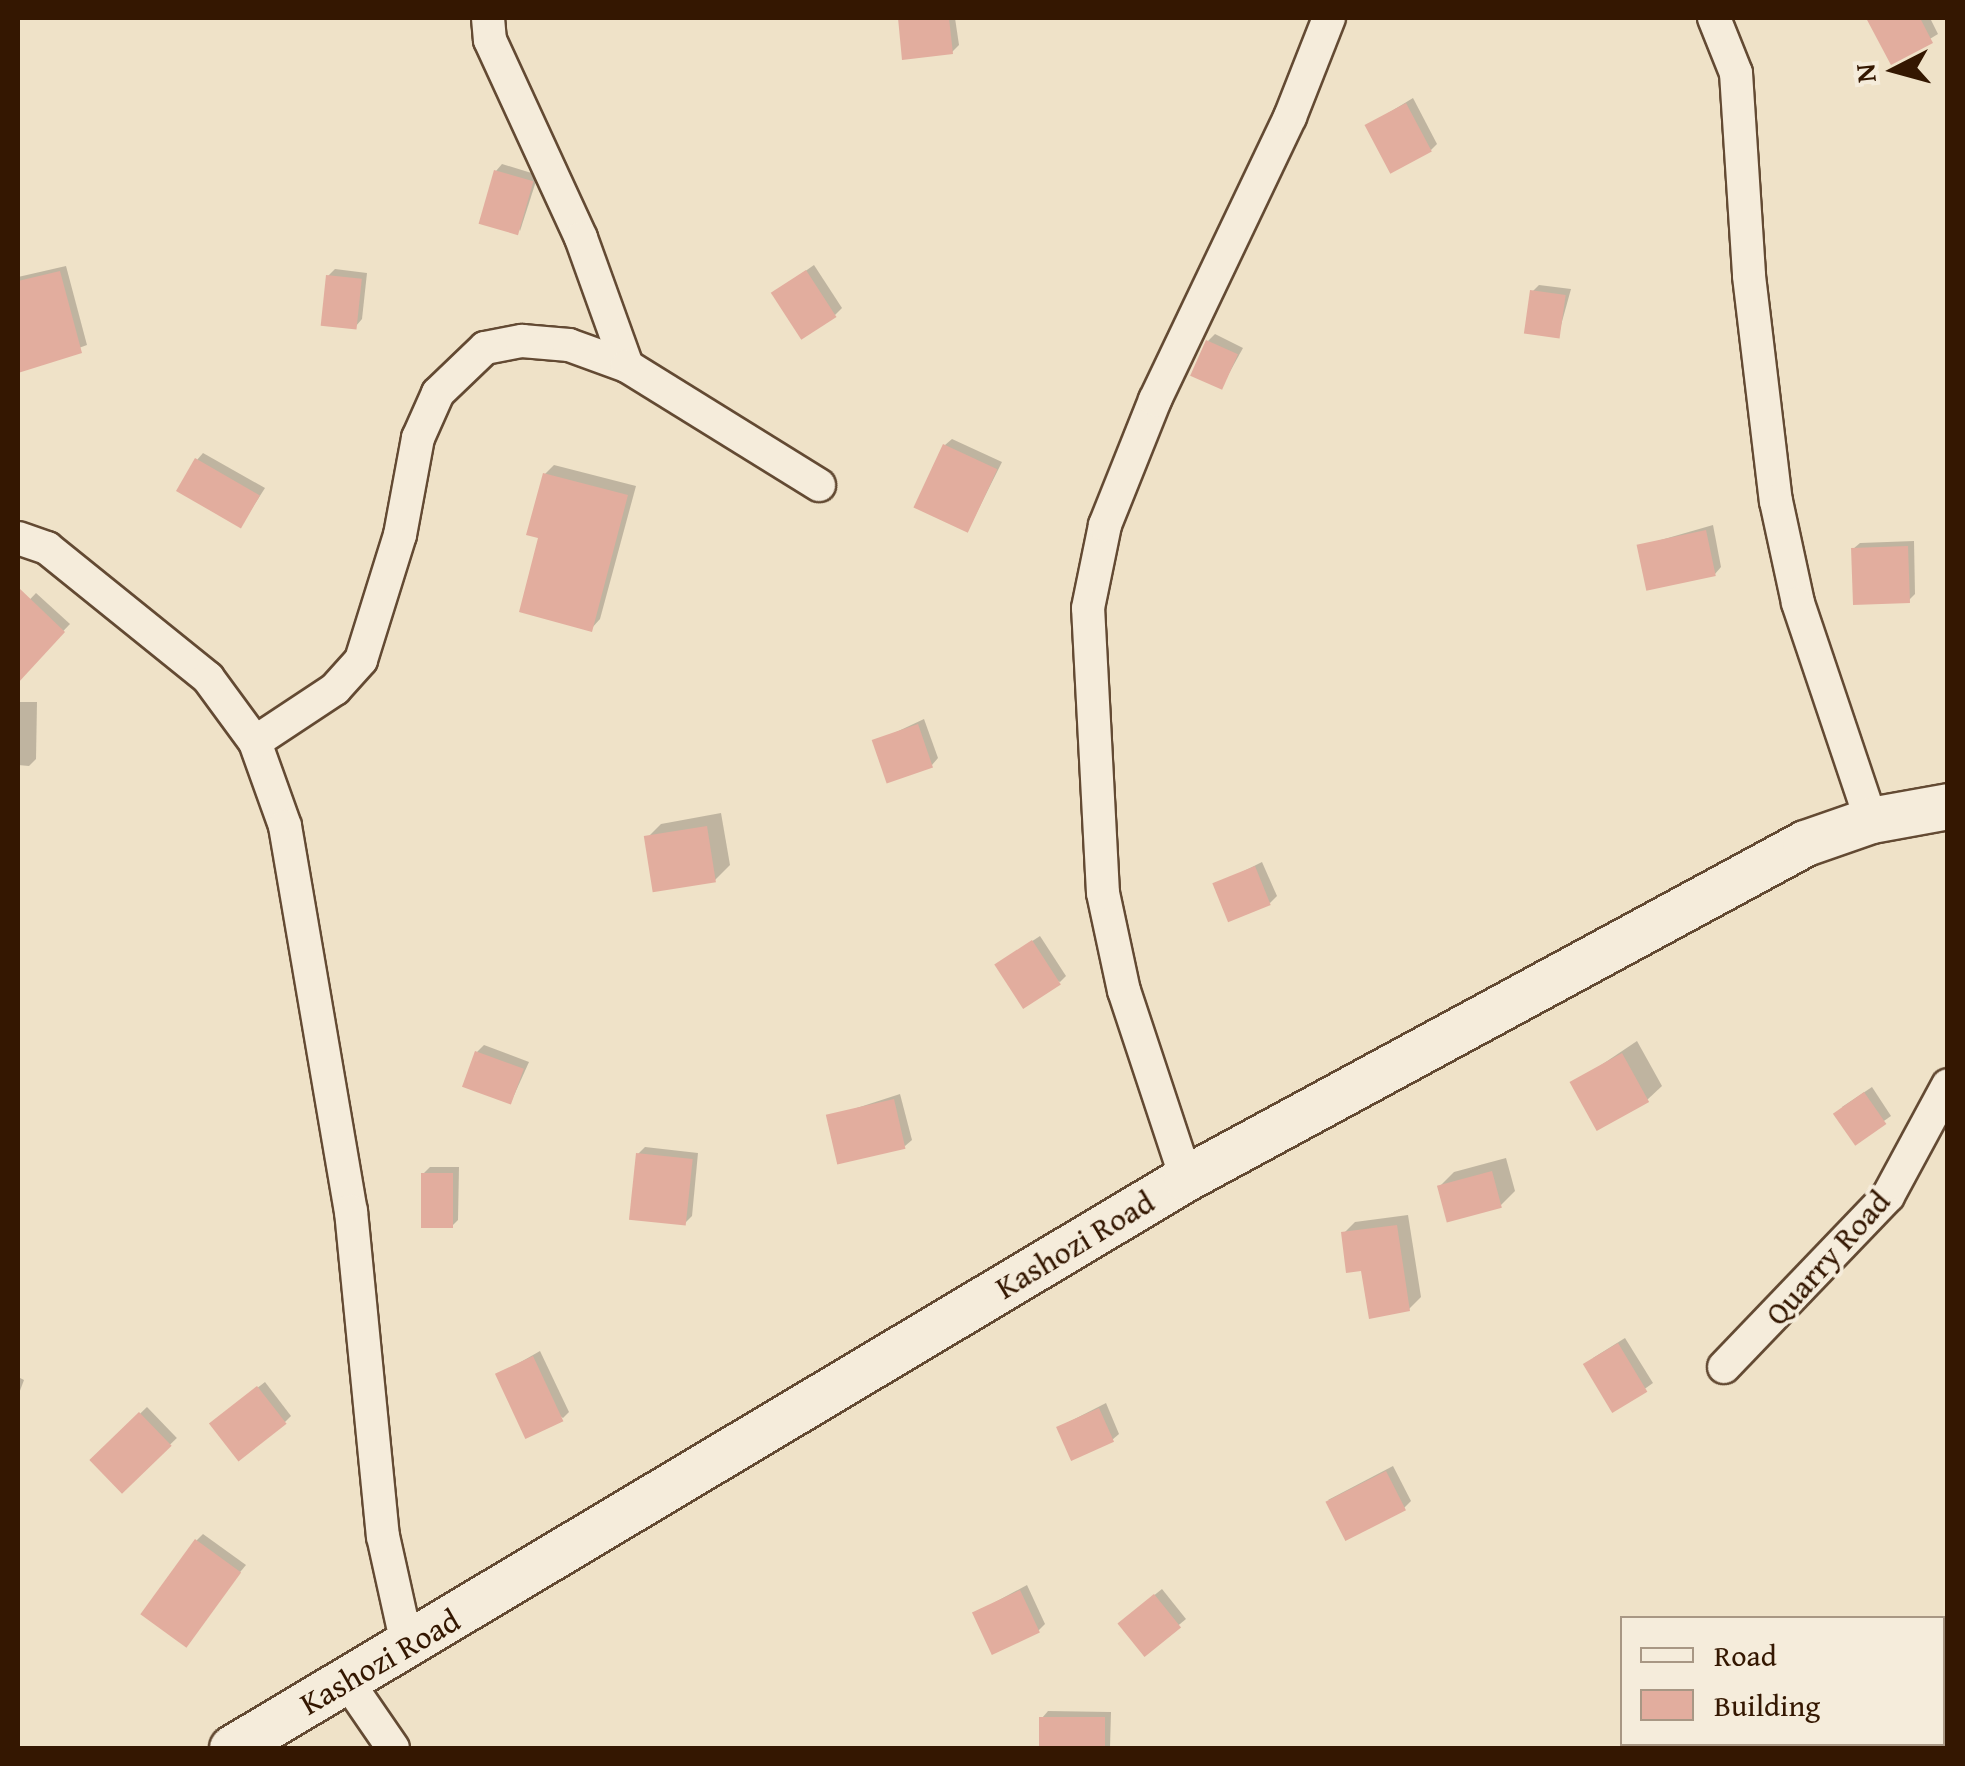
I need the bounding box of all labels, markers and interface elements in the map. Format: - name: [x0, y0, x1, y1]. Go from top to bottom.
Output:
- north arrow: [1845, 20, 1945, 120]
- text: N: [1843, 62, 1886, 85]
- street label: Kashozi Road: [989, 1183, 1161, 1307]
- street label: Quarry Road: [1757, 1183, 1899, 1333]
- street label: Kashozi Road: [293, 1601, 467, 1723]
- legend: [1620, 1616, 1945, 1746]
- text: Road: [1714, 1633, 1777, 1677]
- text: Building: [1714, 1683, 1820, 1727]

